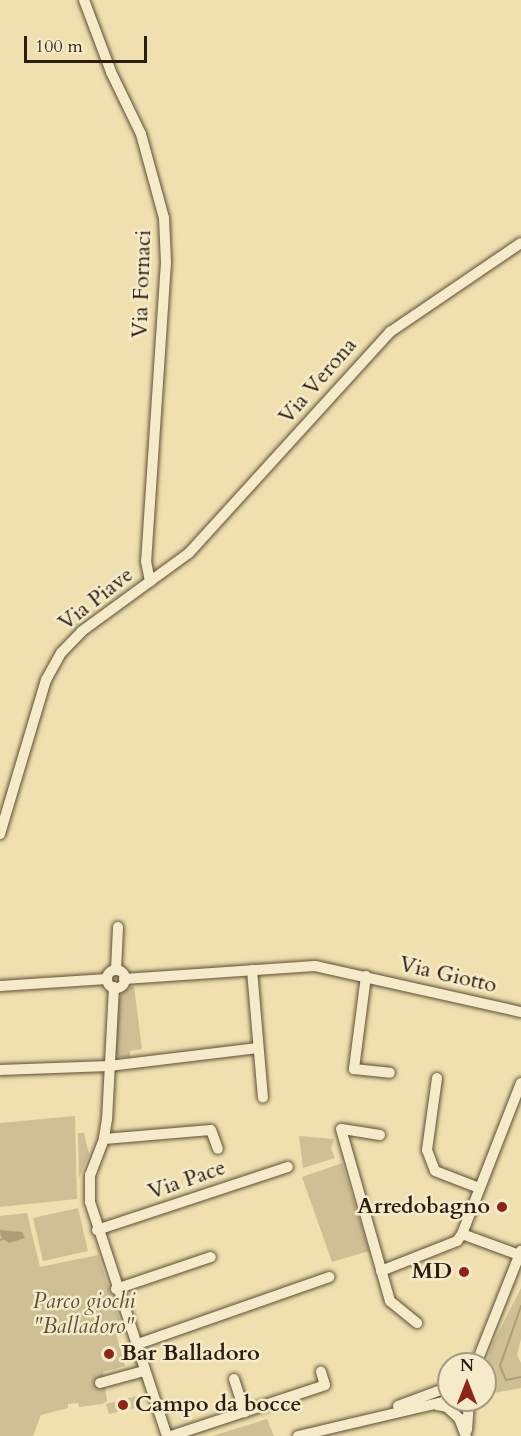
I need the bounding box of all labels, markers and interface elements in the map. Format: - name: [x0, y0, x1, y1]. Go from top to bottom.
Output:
- scale bar: [27, 24, 150, 62]
- text: 100 m: [35, 34, 83, 59]
- street label: Via Fornaci: [127, 229, 157, 339]
- street label: Via Verona: [273, 332, 363, 430]
- street label: Via Piave: [53, 562, 139, 636]
- street label: Via Giotto: [397, 951, 499, 999]
- street label: Via Pace: [145, 1154, 229, 1206]
- place label: Arredobagno: [357, 1194, 490, 1220]
- marker: Arredobagno: [495, 1200, 509, 1214]
- place label: MD: [412, 1259, 452, 1285]
- marker: MD: [457, 1265, 471, 1279]
- park label: Parco giochi "Balladoro": [33, 1288, 135, 1340]
- place label: Bar Balladoro: [121, 1341, 260, 1367]
- marker: Bar Balladoro: [102, 1347, 116, 1361]
- north arrow: [437, 1352, 497, 1412]
- text: N: [460, 1355, 474, 1377]
- place label: Campo da bocce: [135, 1392, 301, 1418]
- marker: Campo da bocce: [116, 1398, 130, 1412]

